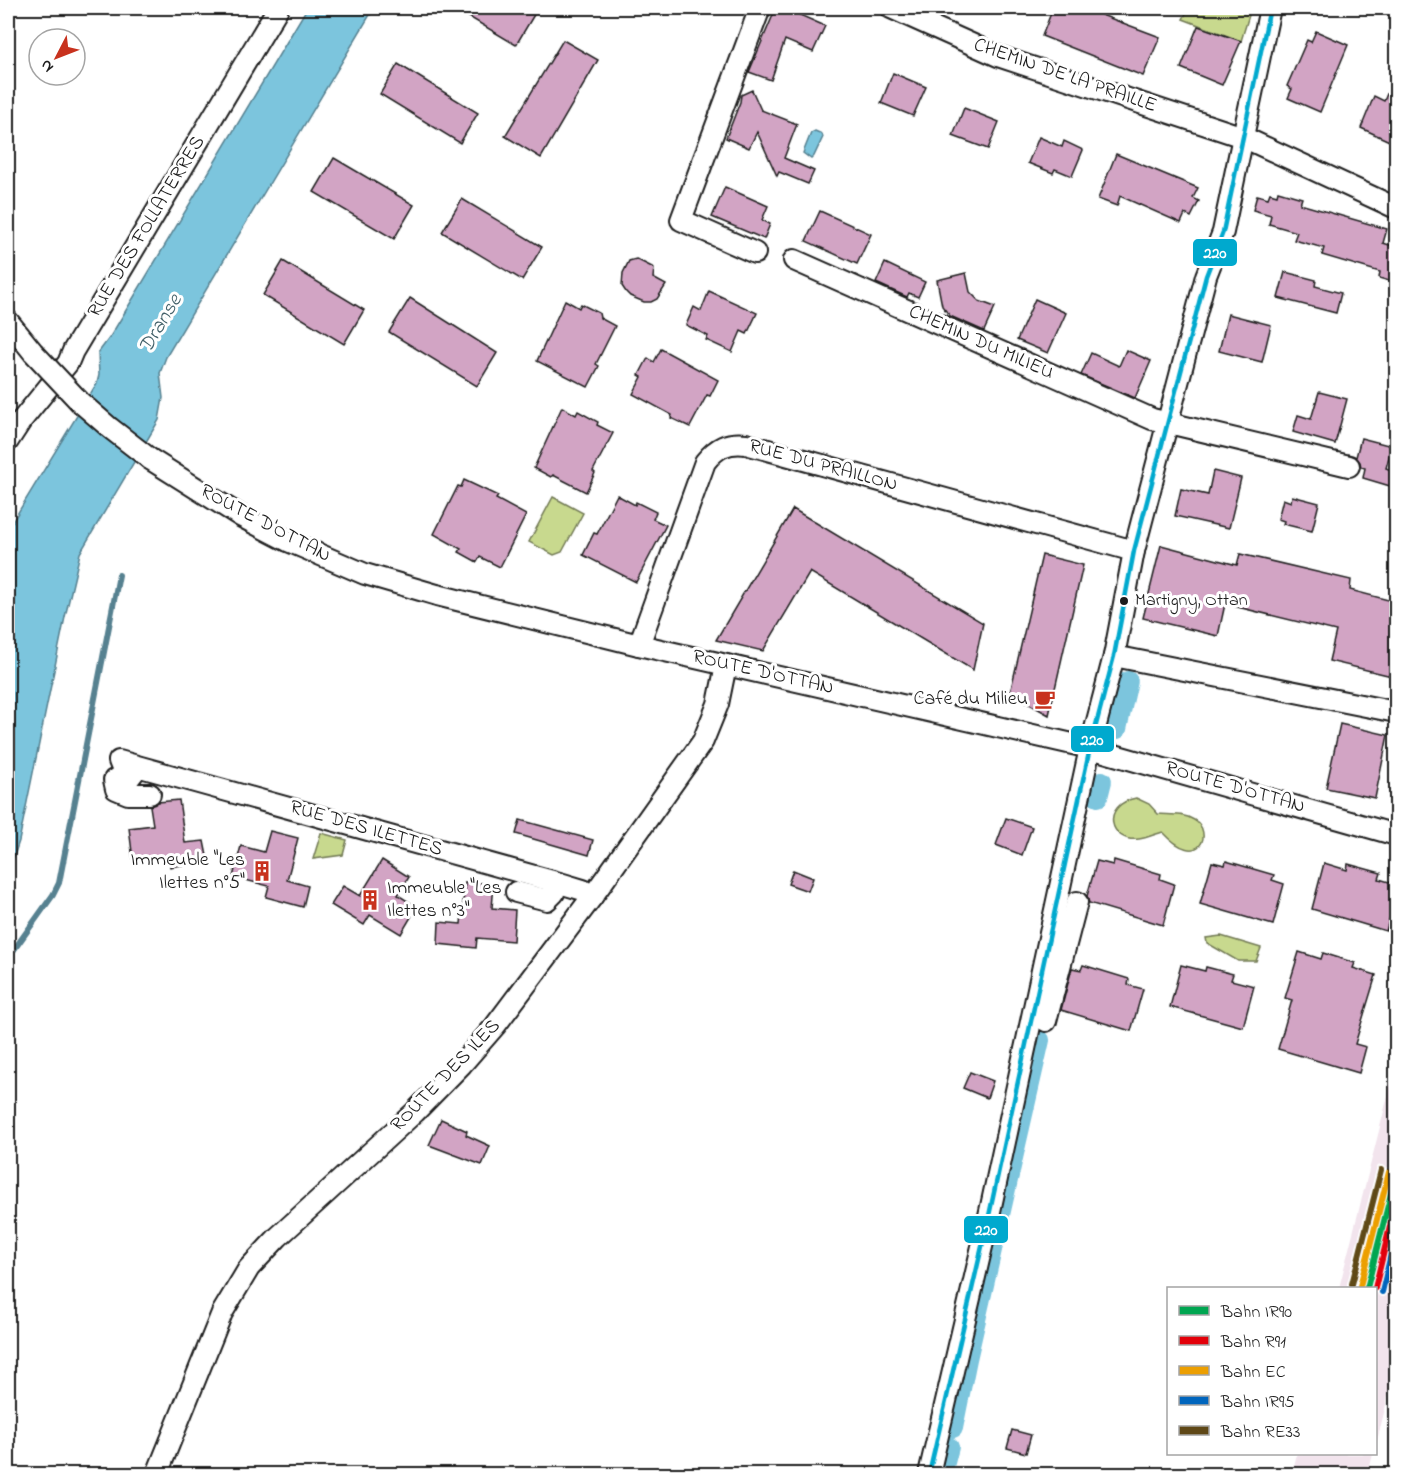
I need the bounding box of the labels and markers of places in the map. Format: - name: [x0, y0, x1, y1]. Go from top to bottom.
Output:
- place label: Martigny, Ottan: [1135, 588, 1248, 615]
- marker: Martigny, Ottan: [1118, 595, 1130, 607]
- place label: Café du Milieu: [914, 685, 1028, 714]
- cafe icon: Café du Milieu: [1033, 687, 1057, 711]
- place label: Immeuble "Les Ilettes n°5": [130, 846, 245, 898]
- building icon: Immeuble "Les Ilettes n°5": [250, 859, 274, 883]
- place label: Immeuble "Les Ilettes n°3": [387, 874, 502, 926]
- building icon: Immeuble "Les Ilettes n°3": [358, 888, 382, 912]

